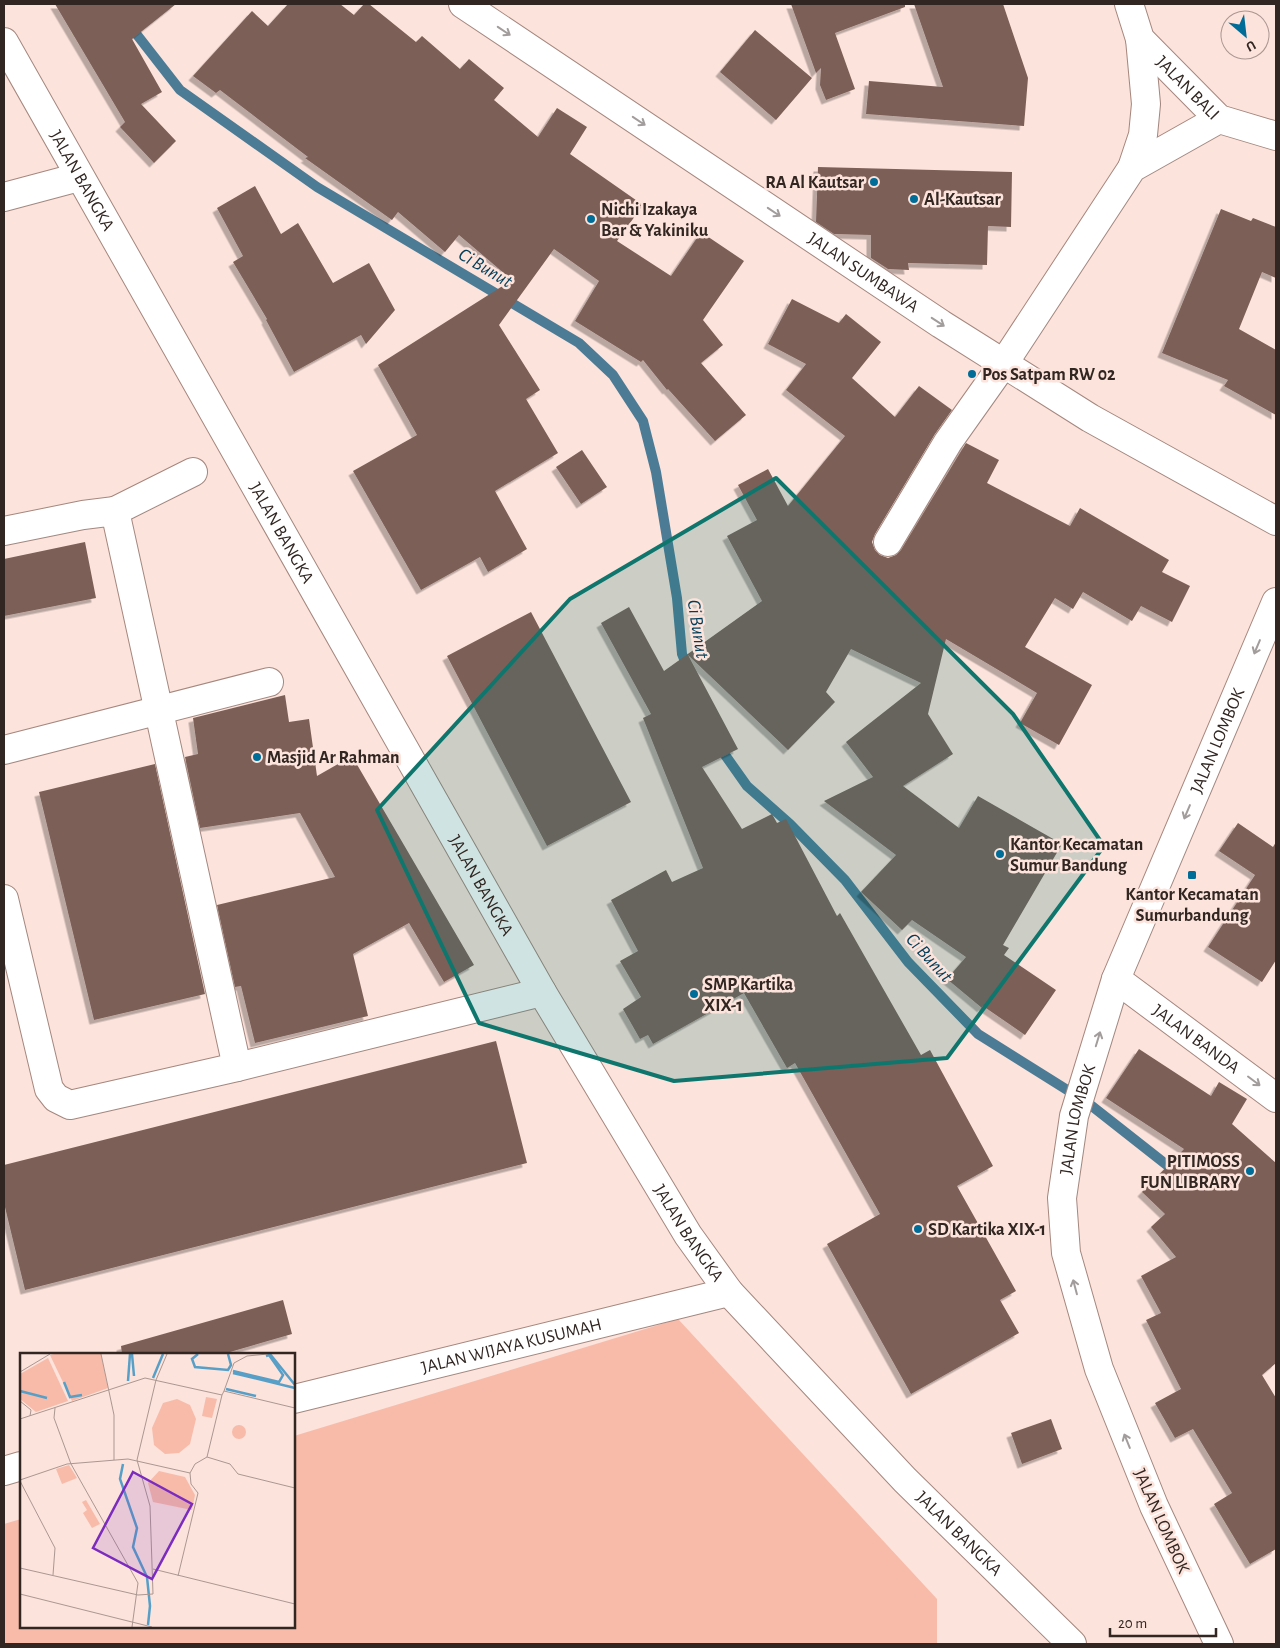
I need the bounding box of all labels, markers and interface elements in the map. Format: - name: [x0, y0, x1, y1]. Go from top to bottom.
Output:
- north arrow: [1220, 10, 1270, 60]
- one-way arrow: [496, 26, 510, 36]
- text: U: [1243, 37, 1258, 54]
- street label: JALAN BALI: [1152, 53, 1222, 124]
- one-way arrow: [631, 116, 645, 126]
- street label: JALAN BANGKA: [46, 128, 117, 235]
- place label: RA Al Kautsar: [765, 174, 865, 192]
- marker: RA Al Kautsar: [868, 176, 880, 188]
- place label: Al-Kautsar: [924, 191, 1002, 209]
- marker: Al-Kautsar: [908, 193, 920, 205]
- place label: Nichi Izakaya Bar & Yakiniku: [601, 201, 709, 240]
- one-way arrow: [766, 207, 780, 217]
- marker: Nichi Izakaya Bar & Yakiniku: [585, 213, 597, 225]
- street label: JALAN SUMBAWA: [804, 230, 922, 317]
- water label: Ci Bunut: [455, 245, 516, 292]
- one-way arrow: [930, 317, 944, 327]
- place label: Pos Satpam RW 02: [982, 366, 1116, 384]
- marker: Pos Satpam RW 02: [966, 368, 978, 380]
- street label: JALAN BANGKA: [246, 480, 317, 587]
- water label: Ci Bunut: [684, 598, 712, 661]
- one-way arrow: [1252, 639, 1262, 654]
- street label: JALAN LOMBOK: [1188, 686, 1248, 796]
- place label: Masjid Ar Rahman: [267, 749, 400, 767]
- marker: Masjid Ar Rahman: [251, 751, 263, 763]
- one-way arrow: [1181, 804, 1191, 819]
- street label: JALAN BANGKA: [445, 832, 516, 939]
- place label: Kantor Kecamatan Sumur Bandung: [1010, 836, 1143, 875]
- marker: Kantor Kecamatan Sumur Bandung: [994, 848, 1006, 860]
- marker: Kantor Kecamatan Sumurbandung: [1186, 869, 1198, 881]
- place label: Kantor Kecamatan Sumurbandung: [1125, 886, 1259, 925]
- water label: Ci Bunut: [902, 930, 956, 987]
- place label: SMP Kartika XIX-1: [704, 976, 794, 1015]
- marker: SMP Kartika XIX-1: [688, 988, 700, 1000]
- street label: JALAN BANDA: [1149, 1001, 1243, 1078]
- one-way arrow: [1093, 1031, 1103, 1047]
- street label: JALAN LOMBOK: [1058, 1062, 1099, 1176]
- one-way arrow: [1247, 1076, 1261, 1086]
- place label: PITIMOSS FUN LIBRARY: [1140, 1153, 1241, 1192]
- marker: PITIMOSS FUN LIBRARY: [1244, 1165, 1256, 1177]
- street label: JALAN BANGKA: [650, 1182, 727, 1286]
- place label: SD Kartika XIX-1: [928, 1221, 1046, 1239]
- marker: SD Kartika XIX-1: [912, 1223, 924, 1235]
- one-way arrow: [1070, 1279, 1079, 1295]
- street label: JALAN WIJAYA KUSUMAH: [420, 1316, 604, 1377]
- inset map: [20, 1353, 295, 1628]
- one-way arrow: [1121, 1433, 1130, 1448]
- street label: JALAN LOMBOK: [1130, 1466, 1192, 1577]
- street label: JALAN BANGKA: [912, 1488, 1005, 1580]
- scale bar: [1110, 1606, 1216, 1638]
- text: 20 m: [1118, 1616, 1147, 1631]

